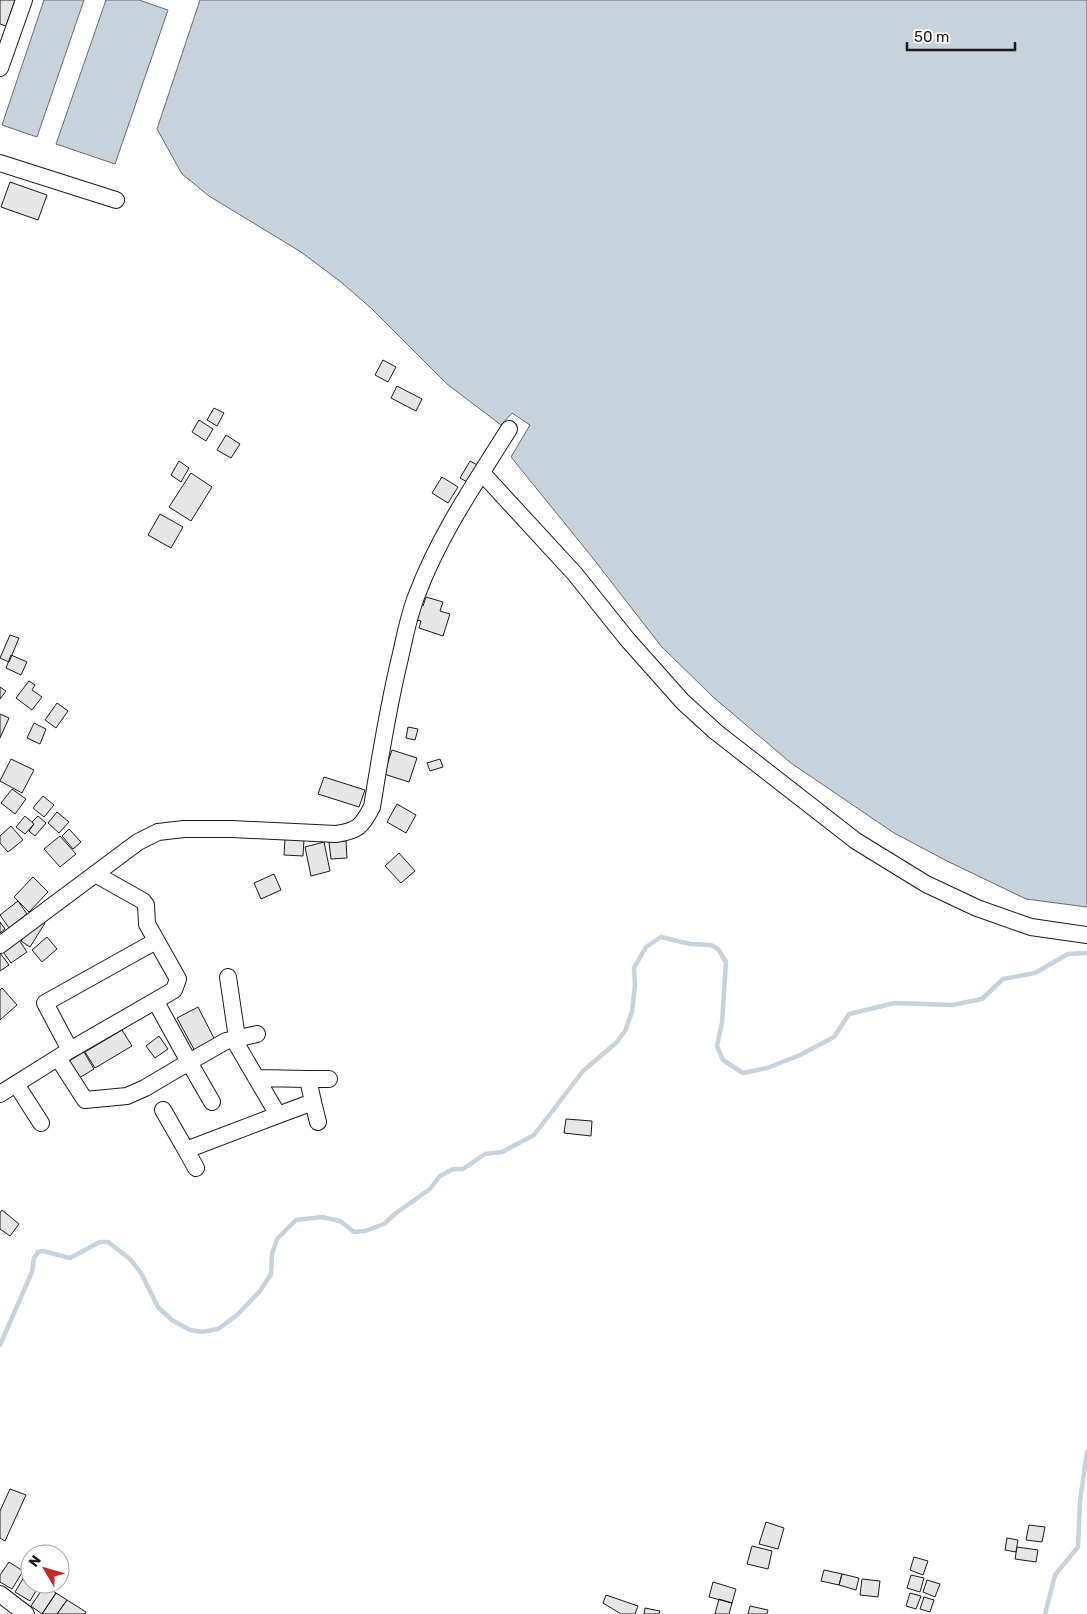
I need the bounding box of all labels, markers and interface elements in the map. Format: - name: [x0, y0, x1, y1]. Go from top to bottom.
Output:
- scale bar: [907, 20, 1014, 52]
- text: 50 m: [914, 28, 949, 46]
- north arrow: [20, 1544, 70, 1594]
- text: N: [25, 1552, 45, 1571]

